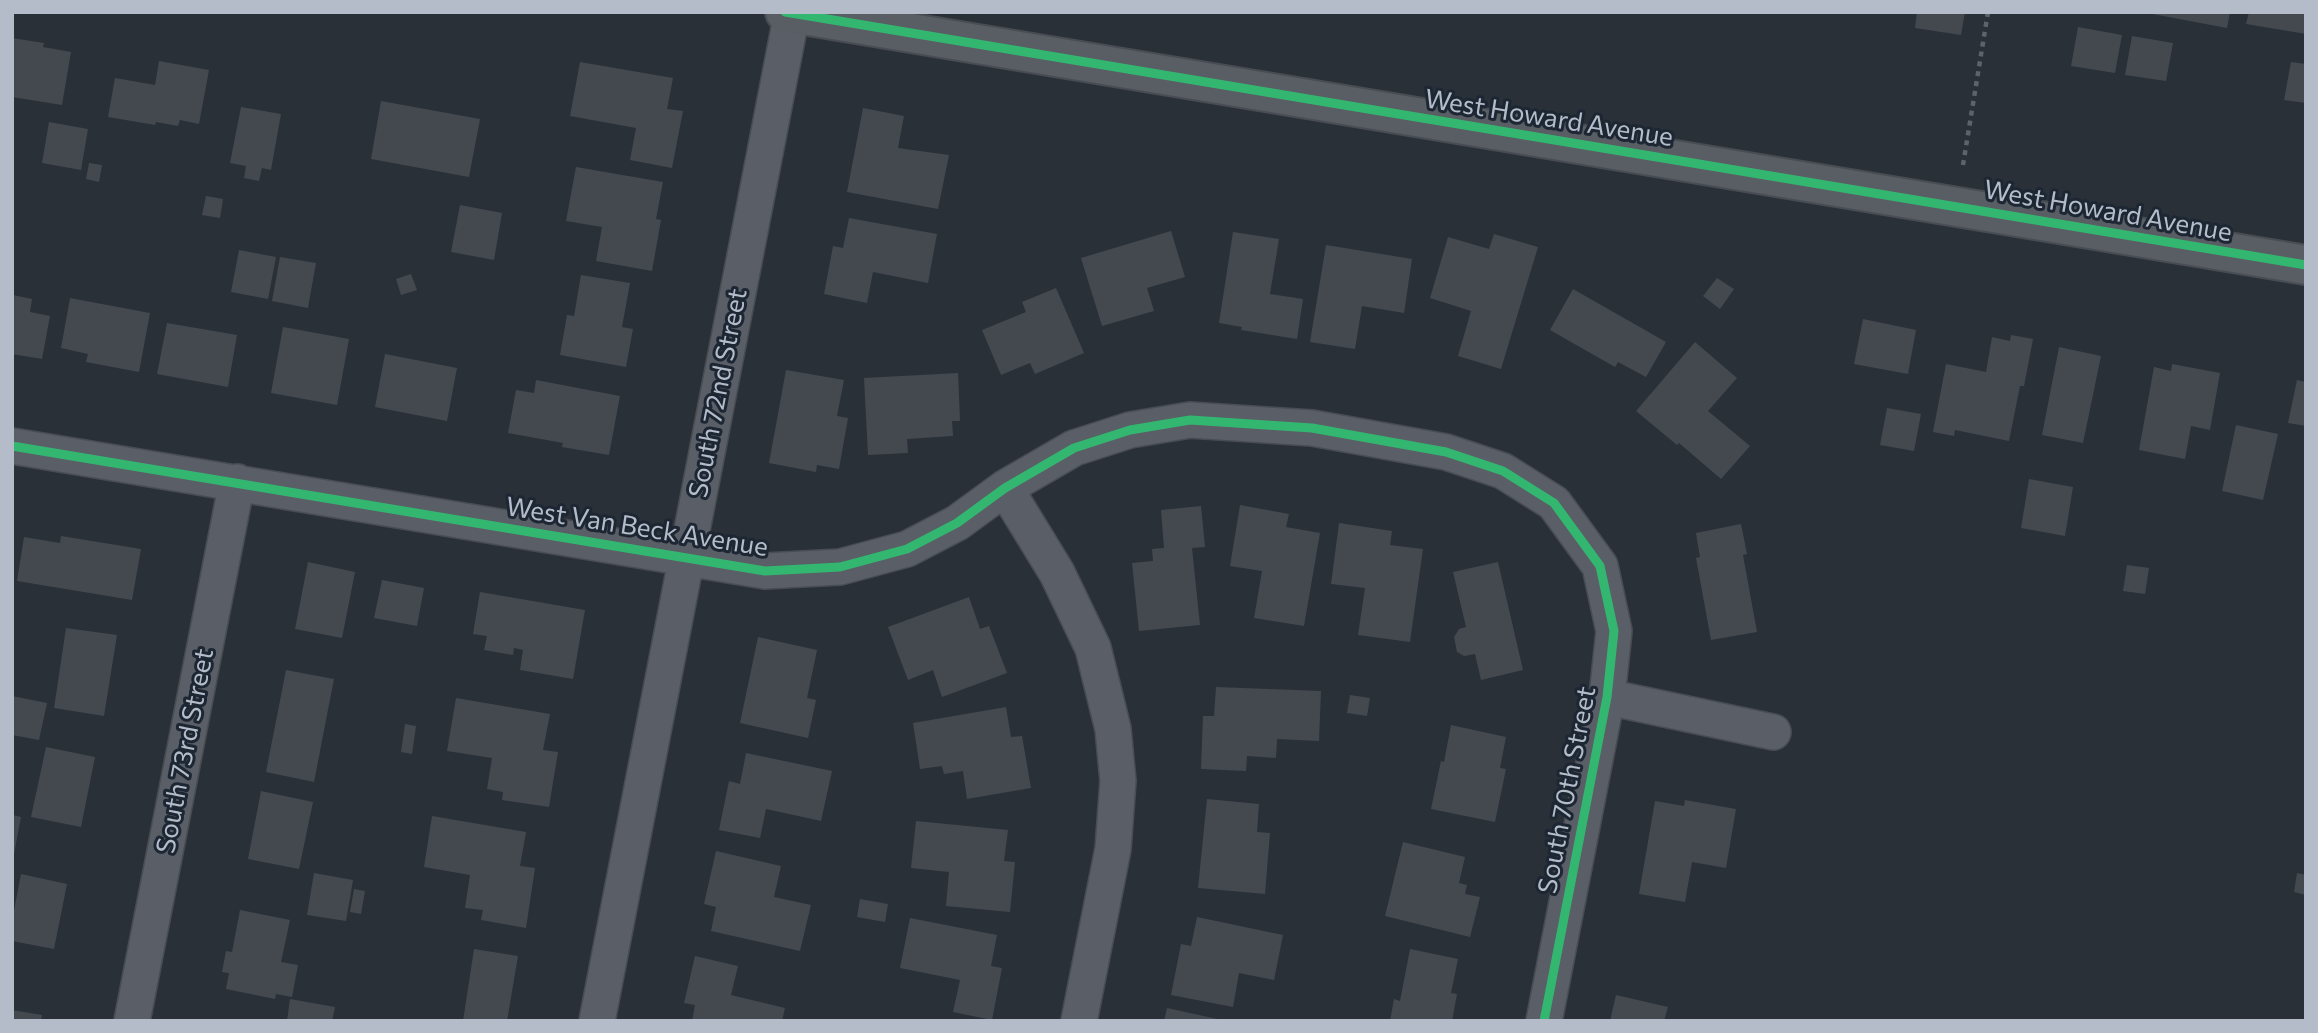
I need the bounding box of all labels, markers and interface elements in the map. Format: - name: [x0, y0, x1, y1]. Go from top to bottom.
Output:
- street label: West Howard Avenue: [1423, 83, 1675, 153]
- street label: West Howard Avenue: [1982, 174, 2234, 248]
- street label: South 72nd Street: [682, 286, 754, 500]
- street label: West Van Beck Avenue: [504, 491, 770, 563]
- street label: South 73rd Street: [150, 646, 220, 856]
- street label: South 70th Street: [1532, 684, 1602, 896]

